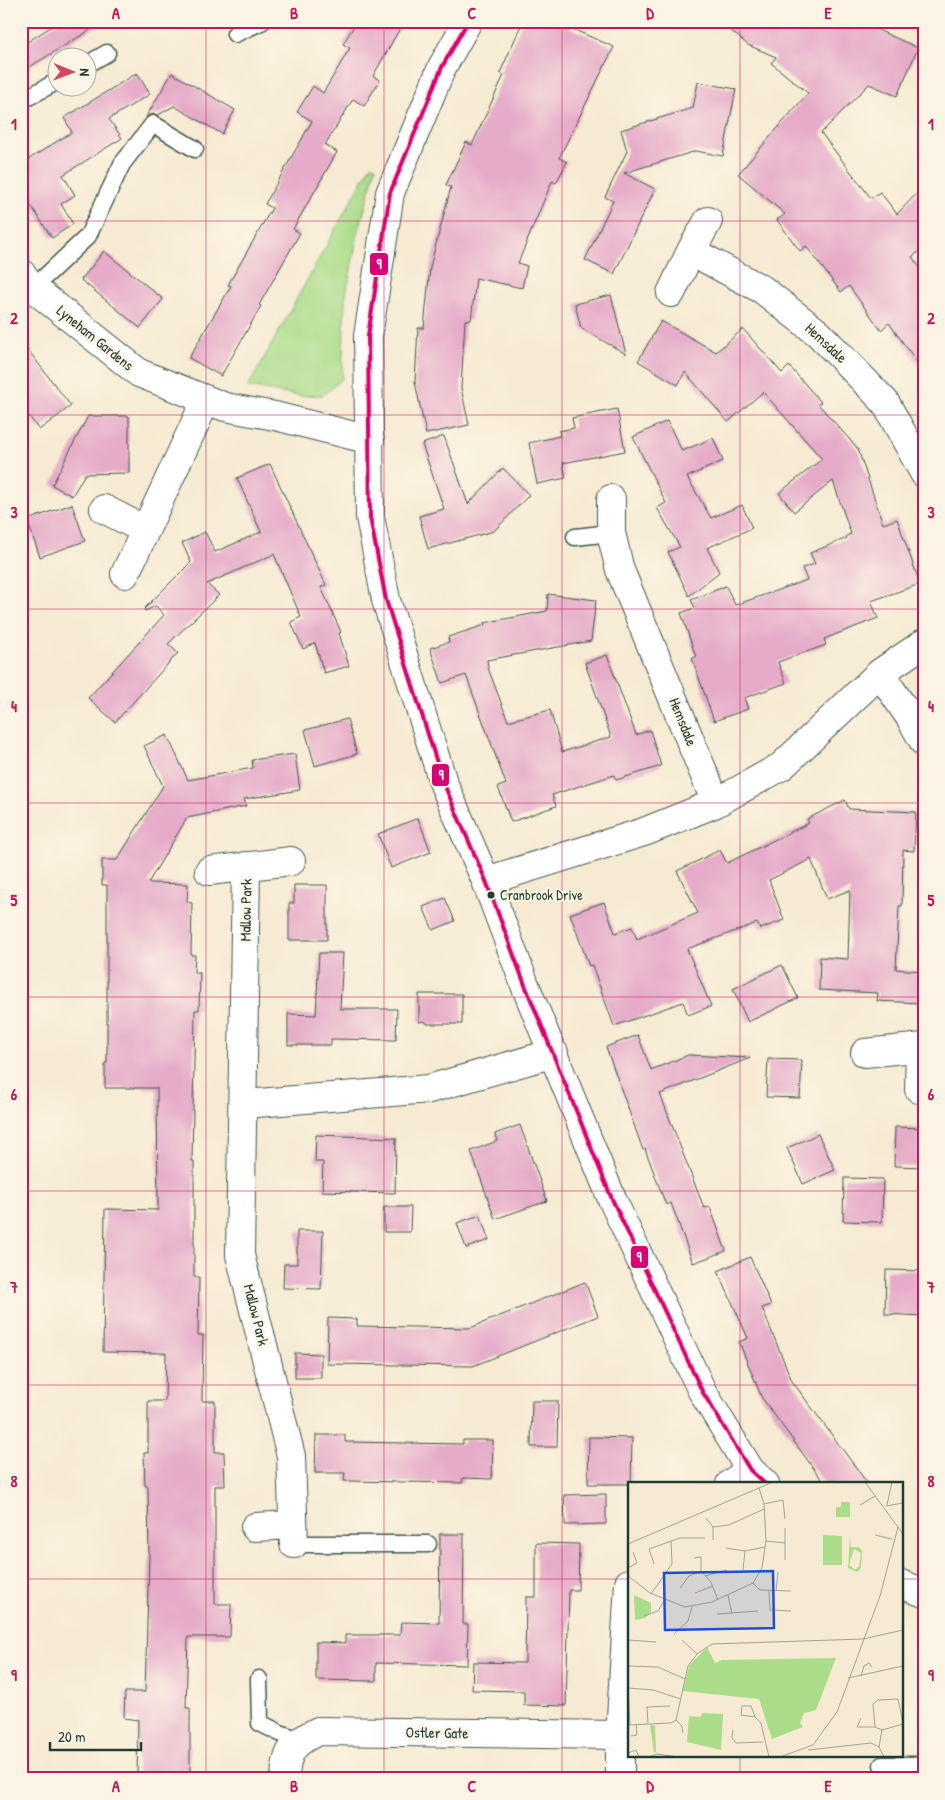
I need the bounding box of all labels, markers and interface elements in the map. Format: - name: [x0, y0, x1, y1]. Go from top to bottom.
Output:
- text: A: [112, 2, 120, 24]
- text: B: [290, 2, 298, 24]
- text: C: [468, 2, 477, 24]
- text: D: [646, 2, 654, 24]
- text: E: [824, 2, 832, 24]
- north arrow: [48, 48, 98, 98]
- text: N: [76, 68, 95, 77]
- text: 1: [11, 113, 17, 135]
- text: 1: [928, 113, 934, 135]
- line badge: 9: [369, 252, 389, 276]
- text: 9: [376, 254, 382, 273]
- street label: Lyneham Gardens: [52, 300, 139, 375]
- text: 2: [10, 307, 18, 329]
- text: 2: [927, 307, 935, 329]
- street label: Hemsdale: [801, 318, 852, 368]
- text: 3: [10, 501, 18, 523]
- text: 3: [927, 501, 935, 523]
- street label: Hemsdale: [664, 694, 703, 749]
- text: 4: [11, 695, 17, 717]
- text: 4: [928, 695, 934, 717]
- line badge: 9: [431, 763, 450, 787]
- text: 9: [438, 765, 444, 784]
- street label: Mallow Park: [234, 878, 257, 942]
- place label: Cranbrook Drive: [500, 885, 583, 904]
- text: 5: [11, 889, 18, 911]
- text: 5: [928, 889, 935, 911]
- marker: Cranbrook Drive: [486, 890, 496, 900]
- text: 6: [11, 1083, 18, 1105]
- text: 6: [928, 1083, 935, 1105]
- line badge: 9: [630, 1245, 649, 1269]
- text: 9: [636, 1247, 642, 1266]
- text: 7: [9, 1276, 18, 1298]
- text: 7: [926, 1276, 935, 1298]
- street label: Mallow Park: [239, 1282, 274, 1348]
- text: 8: [11, 1470, 18, 1492]
- text: 8: [928, 1470, 935, 1492]
- inset map: [628, 1482, 902, 1758]
- text: 9: [11, 1664, 17, 1686]
- text: 9: [928, 1664, 934, 1686]
- scale bar: [50, 1720, 141, 1752]
- street label: Ostler Gate: [405, 1721, 469, 1744]
- text: 20 m: [58, 1726, 85, 1747]
- text: A: [112, 1775, 120, 1797]
- text: B: [290, 1775, 298, 1797]
- text: C: [468, 1775, 477, 1797]
- text: D: [646, 1775, 654, 1797]
- text: E: [824, 1775, 832, 1797]

